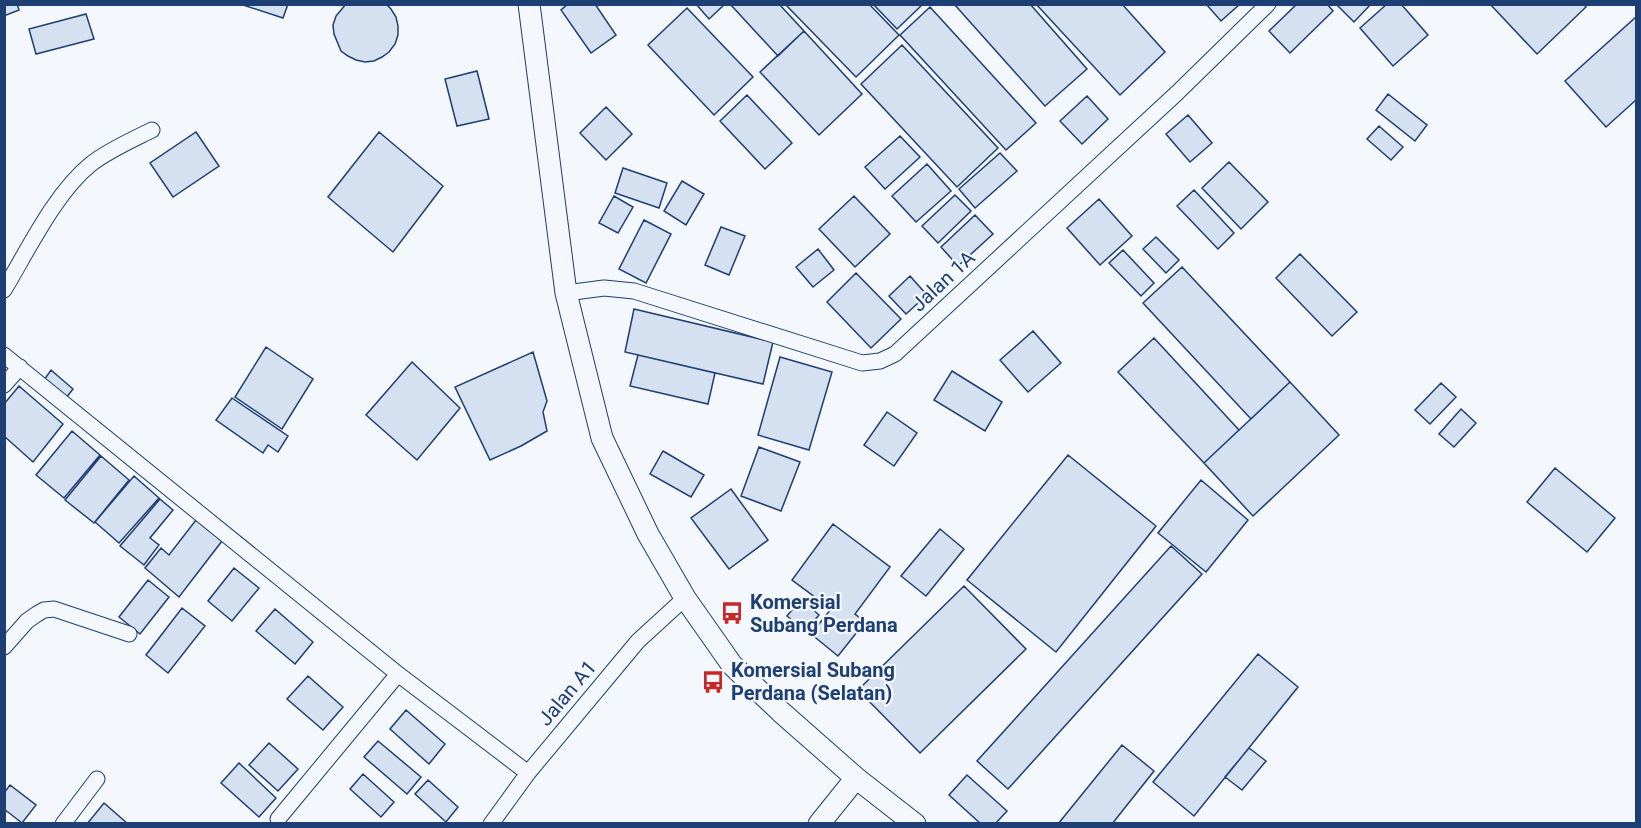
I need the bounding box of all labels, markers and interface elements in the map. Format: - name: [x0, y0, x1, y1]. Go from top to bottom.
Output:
- street label: Jalan 1A: [906, 246, 980, 316]
- place label: Komersial Subang Perdana: [750, 590, 898, 637]
- bus stop icon: Komersial Subang Perdana: [719, 600, 745, 626]
- street label: Jalan A1: [533, 655, 601, 731]
- place label: Komersial Subang Perdana (Selatan): [731, 658, 895, 705]
- bus stop icon: Komersial Subang Perdana (Selatan): [700, 669, 726, 695]

